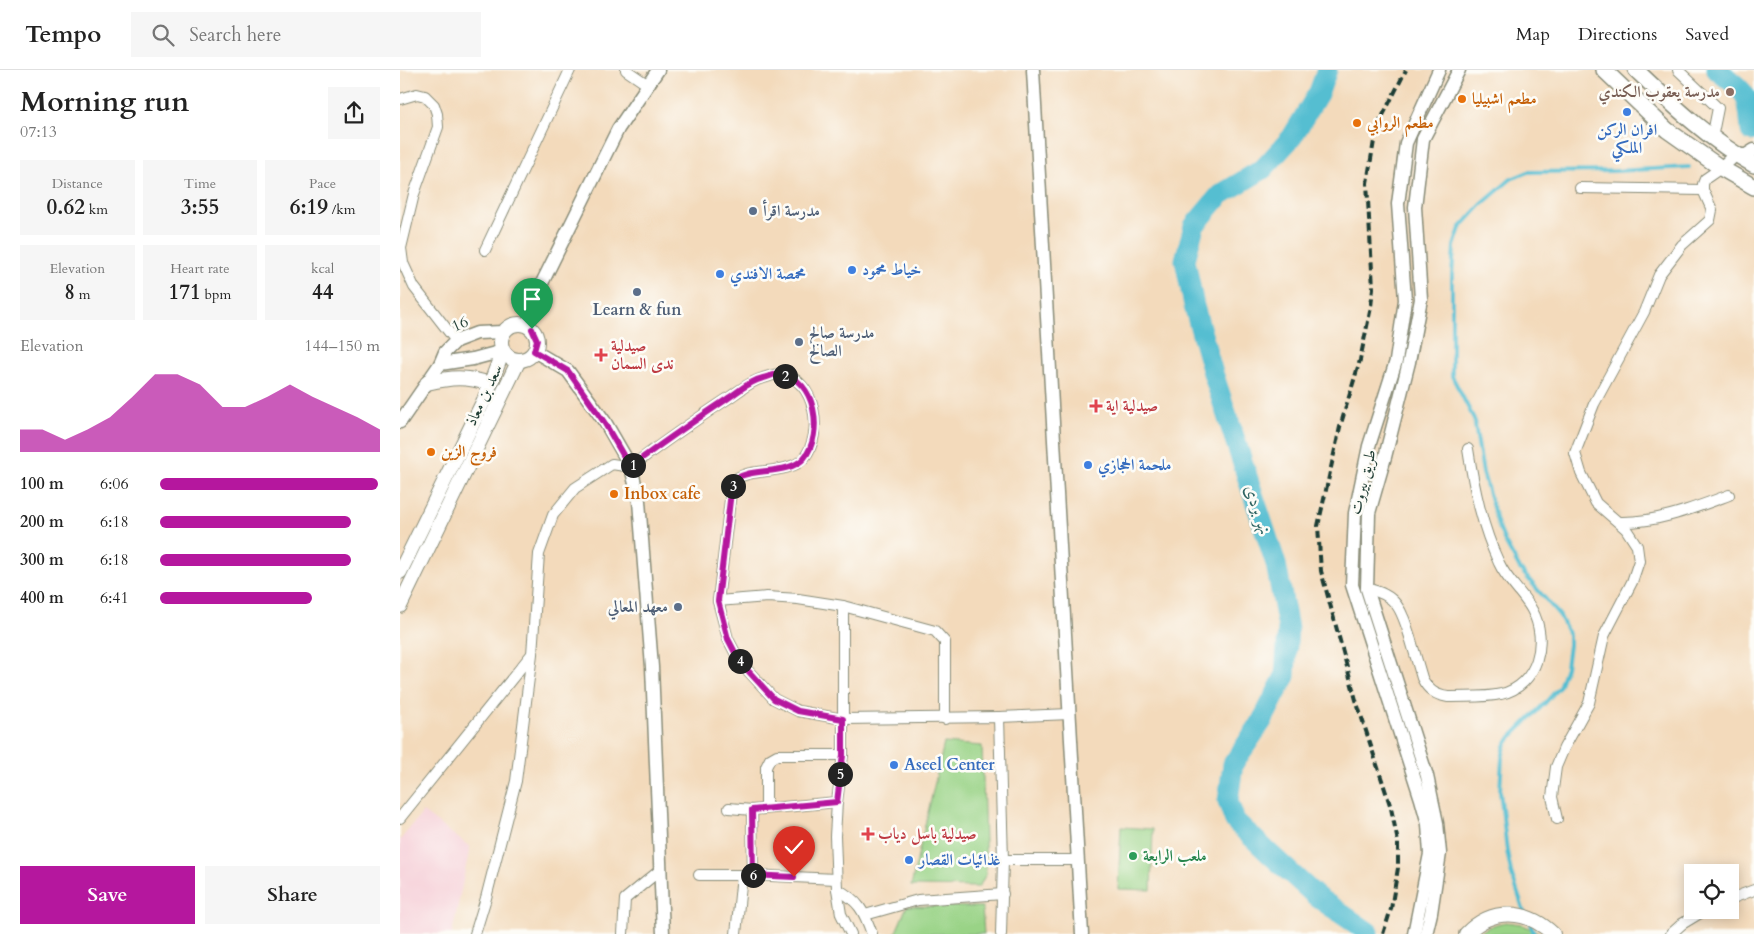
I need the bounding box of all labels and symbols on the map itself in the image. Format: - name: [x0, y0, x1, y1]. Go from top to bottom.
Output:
- place label: مدرسة يعقوب الكندي: [1599, 81, 1720, 105]
- marker: مدرسة يعقوب الكندي: [1724, 86, 1736, 98]
- place label: مطعم اشبيليا: [1472, 88, 1537, 113]
- marker: مطعم اشبيليا: [1456, 93, 1468, 105]
- marker: افران الركن الملكي: [1621, 106, 1633, 118]
- place label: مطعم الروابي: [1366, 112, 1434, 137]
- marker: مطعم الروابي: [1351, 117, 1363, 129]
- place label: افران الركن الملكي: [1597, 119, 1657, 163]
- place label: مدرسة اقرأ: [762, 199, 820, 222]
- marker: مدرسة اقرأ: [747, 205, 759, 217]
- place label: خياط محمود: [862, 259, 921, 281]
- place label: محمصة الافندي: [730, 263, 806, 287]
- marker: خياط محمود: [846, 264, 858, 276]
- marker: محمصة الافندي: [714, 268, 726, 280]
- pin: [511, 278, 553, 329]
- marker: Learn & fun: [631, 286, 643, 298]
- place label: Learn & fun: [593, 299, 682, 321]
- street label: 16: [448, 311, 472, 337]
- place label: مدرسة صالح الصالح: [809, 322, 875, 364]
- place label: صيدلية ندى السمان: [611, 335, 674, 375]
- marker: مدرسة صالح الصالح: [793, 336, 805, 348]
- marker: صيدلية ندى السمان: [595, 349, 607, 361]
- street label: سعد بن معاذ: [460, 360, 508, 430]
- pin: 2: [772, 364, 798, 388]
- place label: صيدلية اية: [1106, 395, 1158, 417]
- marker: صيدلية اية: [1090, 400, 1102, 412]
- place label: فروج الزين: [441, 441, 497, 466]
- marker: فروج الزين: [425, 446, 437, 458]
- street label: طريق بيروت: [1344, 447, 1382, 517]
- pin: 1: [620, 452, 646, 478]
- place label: ملحمة الحجازي: [1098, 454, 1171, 478]
- marker: ملحمة الحجازي: [1082, 459, 1094, 471]
- pin: 3: [720, 474, 746, 498]
- water label: نهر بردى: [1238, 482, 1278, 538]
- place label: Inbox cafe: [624, 483, 701, 505]
- marker: Inbox cafe: [608, 488, 620, 500]
- place label: معهد المعالي: [607, 596, 668, 620]
- marker: معهد المعالي: [672, 601, 684, 613]
- pin: 4: [728, 648, 752, 674]
- place label: Aseel Center: [904, 754, 995, 776]
- marker: Aseel Center: [888, 759, 900, 771]
- pin: 5: [828, 762, 852, 786]
- place label: صيدلية باسل دياب: [878, 823, 977, 845]
- pin: [773, 826, 815, 877]
- marker: صيدلية باسل دياب: [862, 828, 874, 840]
- place label: ملعب الرابعة: [1143, 845, 1207, 867]
- place label: غذائيات القصار: [917, 849, 1000, 871]
- marker: ملعب الرابعة: [1127, 850, 1139, 862]
- marker: غذائيات القصار: [903, 854, 915, 866]
- pin: 6: [740, 862, 766, 888]

